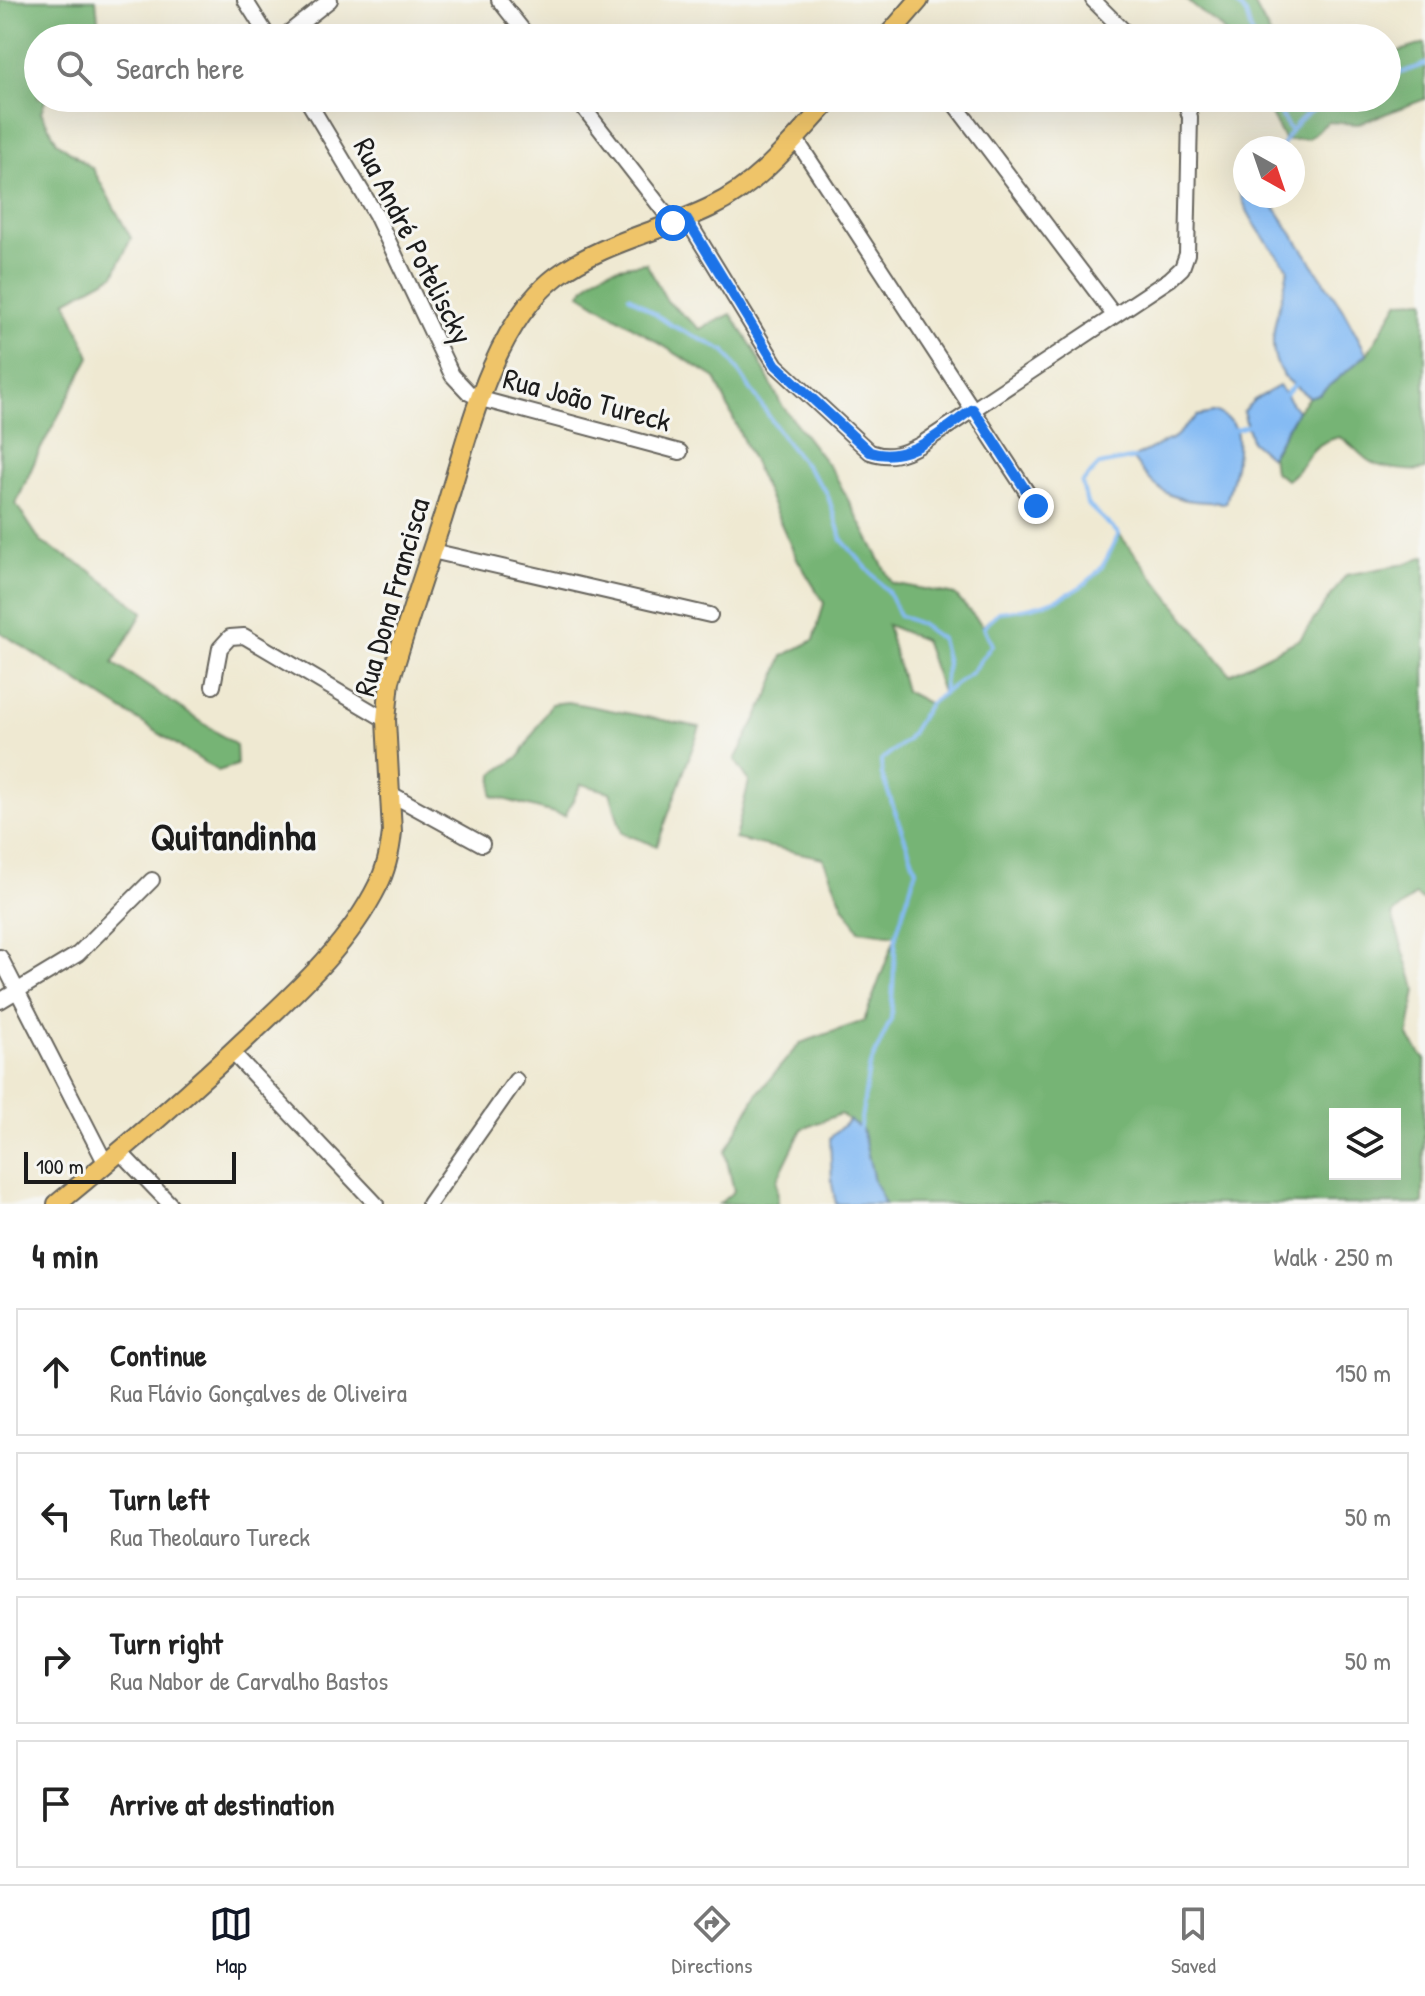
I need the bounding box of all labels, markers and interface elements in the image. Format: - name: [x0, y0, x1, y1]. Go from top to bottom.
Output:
- search box: [24, 24, 1401, 112]
- icon: search: [52, 46, 96, 90]
- text: Search here: [116, 48, 244, 88]
- street label: Rua André Poteliscky: [345, 131, 483, 350]
- north arrow: [1233, 136, 1305, 208]
- route start: [655, 205, 691, 241]
- street label: Rua João Tureck: [499, 357, 675, 441]
- route end: [1018, 488, 1054, 524]
- street label: Rua Dona Francisca: [344, 493, 438, 700]
- district label: Quitandinha: [150, 810, 316, 862]
- map controls: [1329, 1108, 1401, 1180]
- button: layers: [1329, 1108, 1401, 1180]
- scale bar: [24, 1148, 236, 1184]
- text: 100 m: [36, 1151, 84, 1181]
- text: 4 min: [32, 1233, 99, 1279]
- text: Walk · 250 m: [1273, 1239, 1393, 1274]
- text: Continue: [110, 1335, 207, 1375]
- icon: ahead: [34, 1350, 78, 1394]
- text: 150 m: [1335, 1355, 1391, 1390]
- text: Rua Flávio Gonçalves de Oliveira: [110, 1375, 407, 1410]
- text: Turn left: [110, 1479, 209, 1519]
- icon: left: [34, 1494, 78, 1538]
- text: 50 m: [1345, 1499, 1391, 1534]
- text: Rua Theolauro Tureck: [110, 1519, 310, 1554]
- text: Turn right: [110, 1623, 223, 1663]
- icon: right: [34, 1638, 78, 1682]
- text: 50 m: [1345, 1643, 1391, 1678]
- text: Rua Nabor de Carvalho Bastos: [110, 1663, 388, 1698]
- icon: arrive: [34, 1782, 78, 1826]
- text: Arrive at destination: [110, 1784, 335, 1824]
- tab: Map: [209, 1902, 253, 1980]
- tab: Directions: [672, 1902, 753, 1980]
- tab: Saved: [1171, 1902, 1216, 1980]

